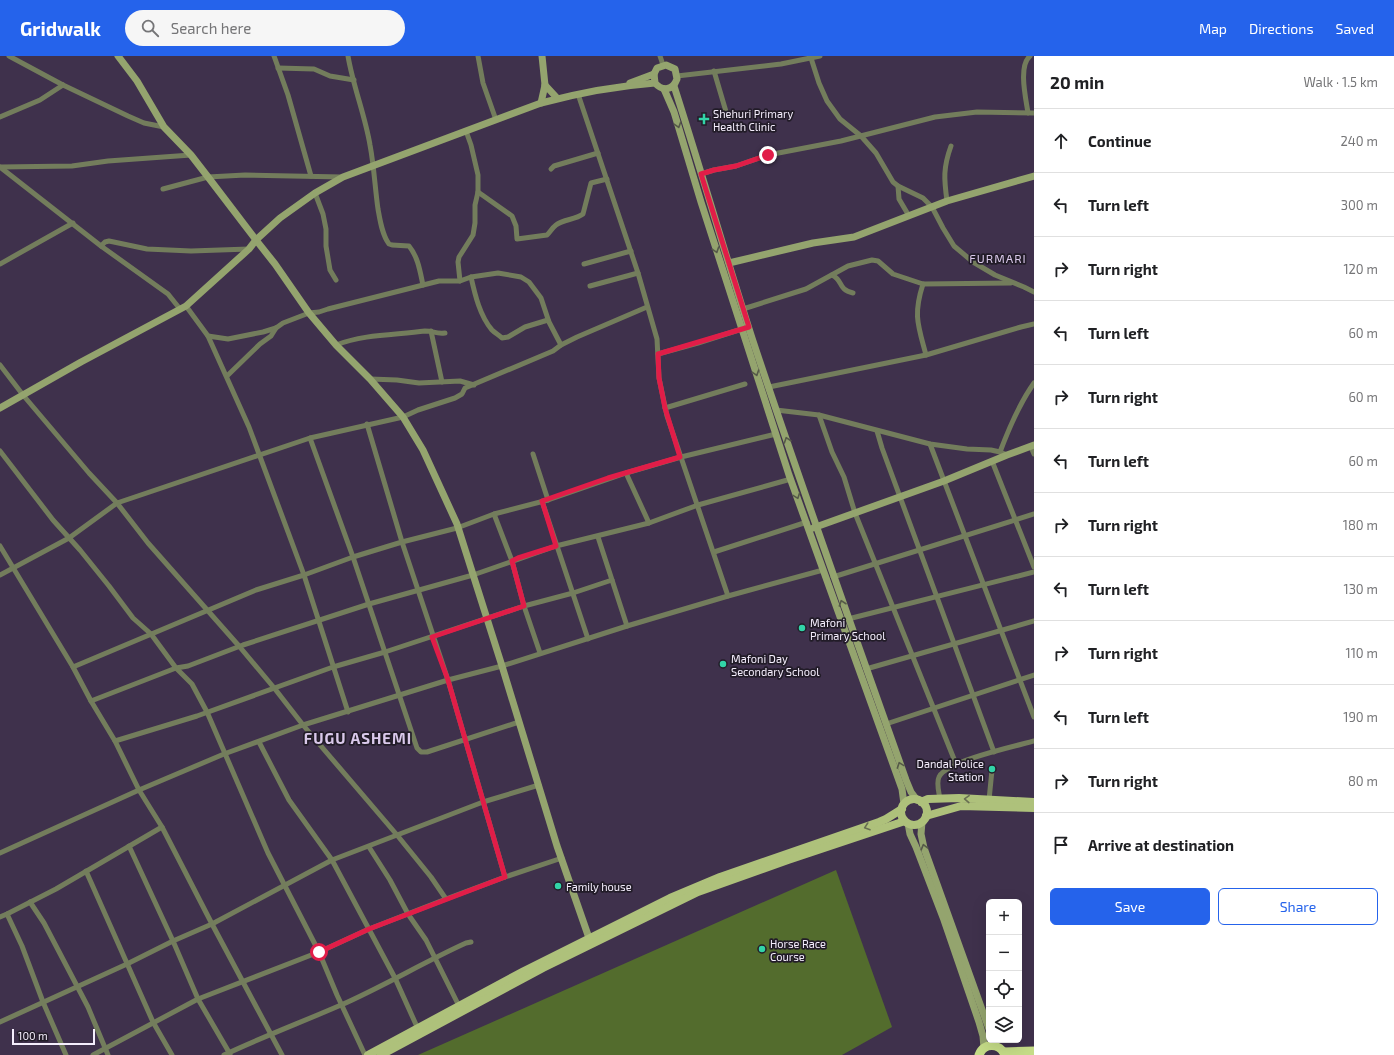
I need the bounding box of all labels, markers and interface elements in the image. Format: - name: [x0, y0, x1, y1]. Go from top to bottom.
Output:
- search box: [125, 10, 405, 46]
- text: Gridwalk: [20, 17, 101, 40]
- icon: search: [139, 17, 161, 39]
- text: Search here: [171, 19, 251, 37]
- text: Map: [1199, 20, 1227, 37]
- text: Directions: [1249, 20, 1314, 37]
- text: Saved: [1336, 20, 1374, 37]
- text: 20 min: [1050, 72, 1104, 92]
- text: Walk · 1.5 km: [1303, 74, 1378, 90]
- place label: Shehuri Primary Health Clinic: [713, 107, 793, 133]
- marker: Shehuri Primary Health Clinic: [698, 113, 710, 125]
- one-way arrow: [673, 122, 682, 129]
- icon: ahead: [1050, 130, 1072, 152]
- text: Continue: [1088, 132, 1151, 150]
- text: 240 m: [1341, 133, 1378, 149]
- route end: [759, 146, 777, 164]
- icon: left: [1050, 194, 1072, 216]
- text: Turn left: [1088, 196, 1149, 214]
- text: 300 m: [1341, 197, 1378, 213]
- one-way arrow: [711, 246, 720, 253]
- district label: FURMARI: [969, 251, 1027, 265]
- icon: right: [1050, 258, 1072, 280]
- text: Turn right: [1088, 260, 1158, 278]
- text: 120 m: [1343, 261, 1378, 277]
- icon: left: [1050, 322, 1072, 344]
- text: Turn left: [1088, 324, 1149, 342]
- text: 60 m: [1348, 325, 1378, 341]
- one-way arrow: [751, 370, 760, 377]
- icon: right: [1050, 386, 1072, 408]
- text: Turn right: [1088, 388, 1158, 406]
- text: 60 m: [1348, 389, 1378, 405]
- one-way arrow: [783, 437, 791, 444]
- icon: left: [1050, 450, 1072, 472]
- text: Turn left: [1088, 452, 1149, 470]
- text: 60 m: [1348, 453, 1378, 469]
- one-way arrow: [793, 493, 801, 500]
- icon: right: [1050, 514, 1072, 536]
- text: Turn right: [1088, 516, 1158, 534]
- text: 180 m: [1343, 517, 1378, 533]
- icon: left: [1050, 578, 1072, 600]
- text: Turn left: [1088, 580, 1149, 598]
- text: 130 m: [1343, 581, 1378, 597]
- one-way arrow: [839, 599, 847, 606]
- place label: Mafoni Primary School: [810, 616, 886, 642]
- marker: Mafoni Primary School: [797, 623, 807, 633]
- icon: right: [1050, 642, 1072, 664]
- text: Turn right: [1088, 644, 1158, 662]
- text: 110 m: [1346, 645, 1378, 661]
- place label: Mafoni Day Secondary School: [731, 652, 820, 678]
- marker: Mafoni Day Secondary School: [718, 659, 728, 669]
- icon: left: [1050, 706, 1072, 728]
- text: Turn left: [1088, 708, 1149, 726]
- text: 190 m: [1343, 709, 1378, 725]
- district label: FUGU ASHEMI: [304, 729, 412, 747]
- place label: Dandal Police Station: [917, 757, 984, 783]
- one-way arrow: [897, 761, 905, 768]
- marker: Dandal Police Station: [987, 764, 997, 774]
- icon: right: [1050, 770, 1072, 792]
- text: Turn right: [1088, 772, 1158, 790]
- text: 80 m: [1348, 773, 1378, 789]
- one-way arrow: [964, 795, 970, 803]
- one-way arrow: [863, 822, 870, 830]
- icon: arrive: [1050, 834, 1072, 856]
- text: Arrive at destination: [1088, 836, 1234, 854]
- one-way arrow: [920, 844, 929, 851]
- place label: Family house: [566, 880, 632, 893]
- marker: Family house: [553, 881, 563, 891]
- button: Save: [1050, 888, 1210, 925]
- button: Share: [1218, 888, 1378, 925]
- map controls: [986, 899, 1022, 1043]
- button: +: [986, 899, 1022, 935]
- button: −: [986, 935, 1022, 971]
- place label: Horse Race Course: [770, 937, 826, 963]
- route start: [310, 943, 328, 961]
- marker: Horse Race Course: [757, 944, 767, 954]
- button: locate: [986, 971, 1022, 1007]
- button: layers: [986, 1007, 1022, 1043]
- scale bar: [12, 1027, 95, 1046]
- text: 100 m: [18, 1029, 48, 1042]

